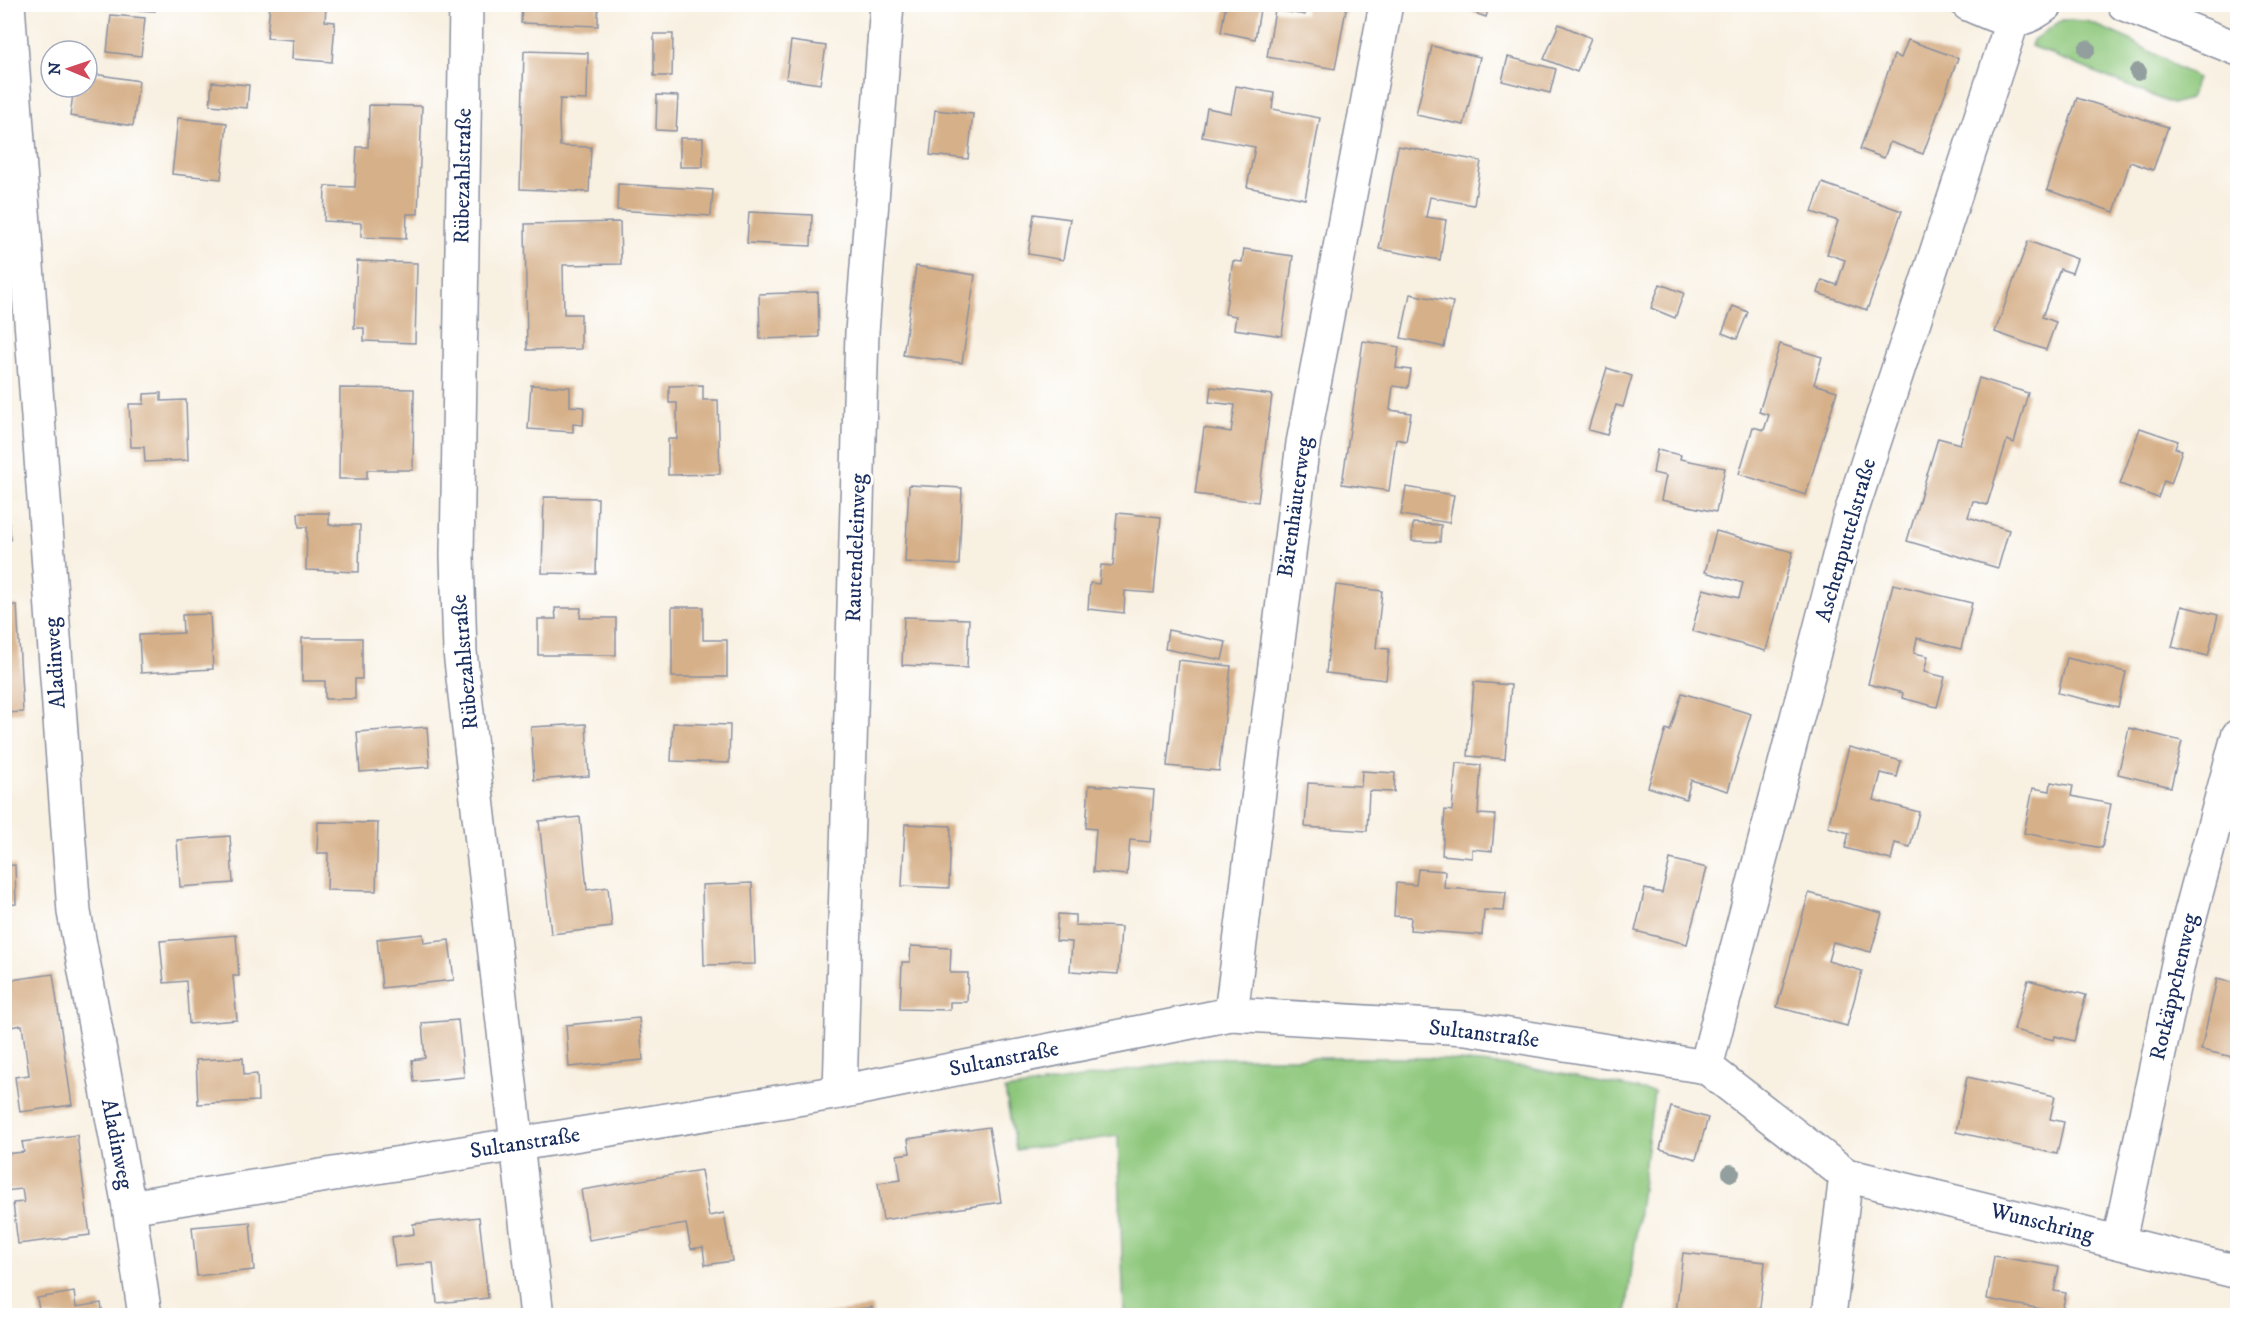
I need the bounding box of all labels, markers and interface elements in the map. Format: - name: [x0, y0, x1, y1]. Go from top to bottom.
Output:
- north arrow: [39, 39, 99, 99]
- text: N: [45, 62, 65, 75]
- street label: Rübezahlstraße: [448, 108, 478, 244]
- street label: Bärenhäuterweg: [1272, 435, 1318, 579]
- street label: Aschenputtelstraße: [1810, 455, 1882, 625]
- street label: Rautendeleinweg: [840, 473, 872, 623]
- street label: Rübezahlstraße: [446, 593, 484, 731]
- street label: Aladinweg: [38, 616, 72, 710]
- street label: Rotkäppchenweg: [2144, 911, 2204, 1063]
- street label: Sultanstraße: [1427, 1014, 1541, 1054]
- street label: Sultanstraße: [947, 1035, 1061, 1083]
- street label: Aladinweg: [95, 1096, 139, 1192]
- street label: Sultanstraße: [468, 1121, 582, 1165]
- street label: Wunschring: [1987, 1197, 2097, 1249]

